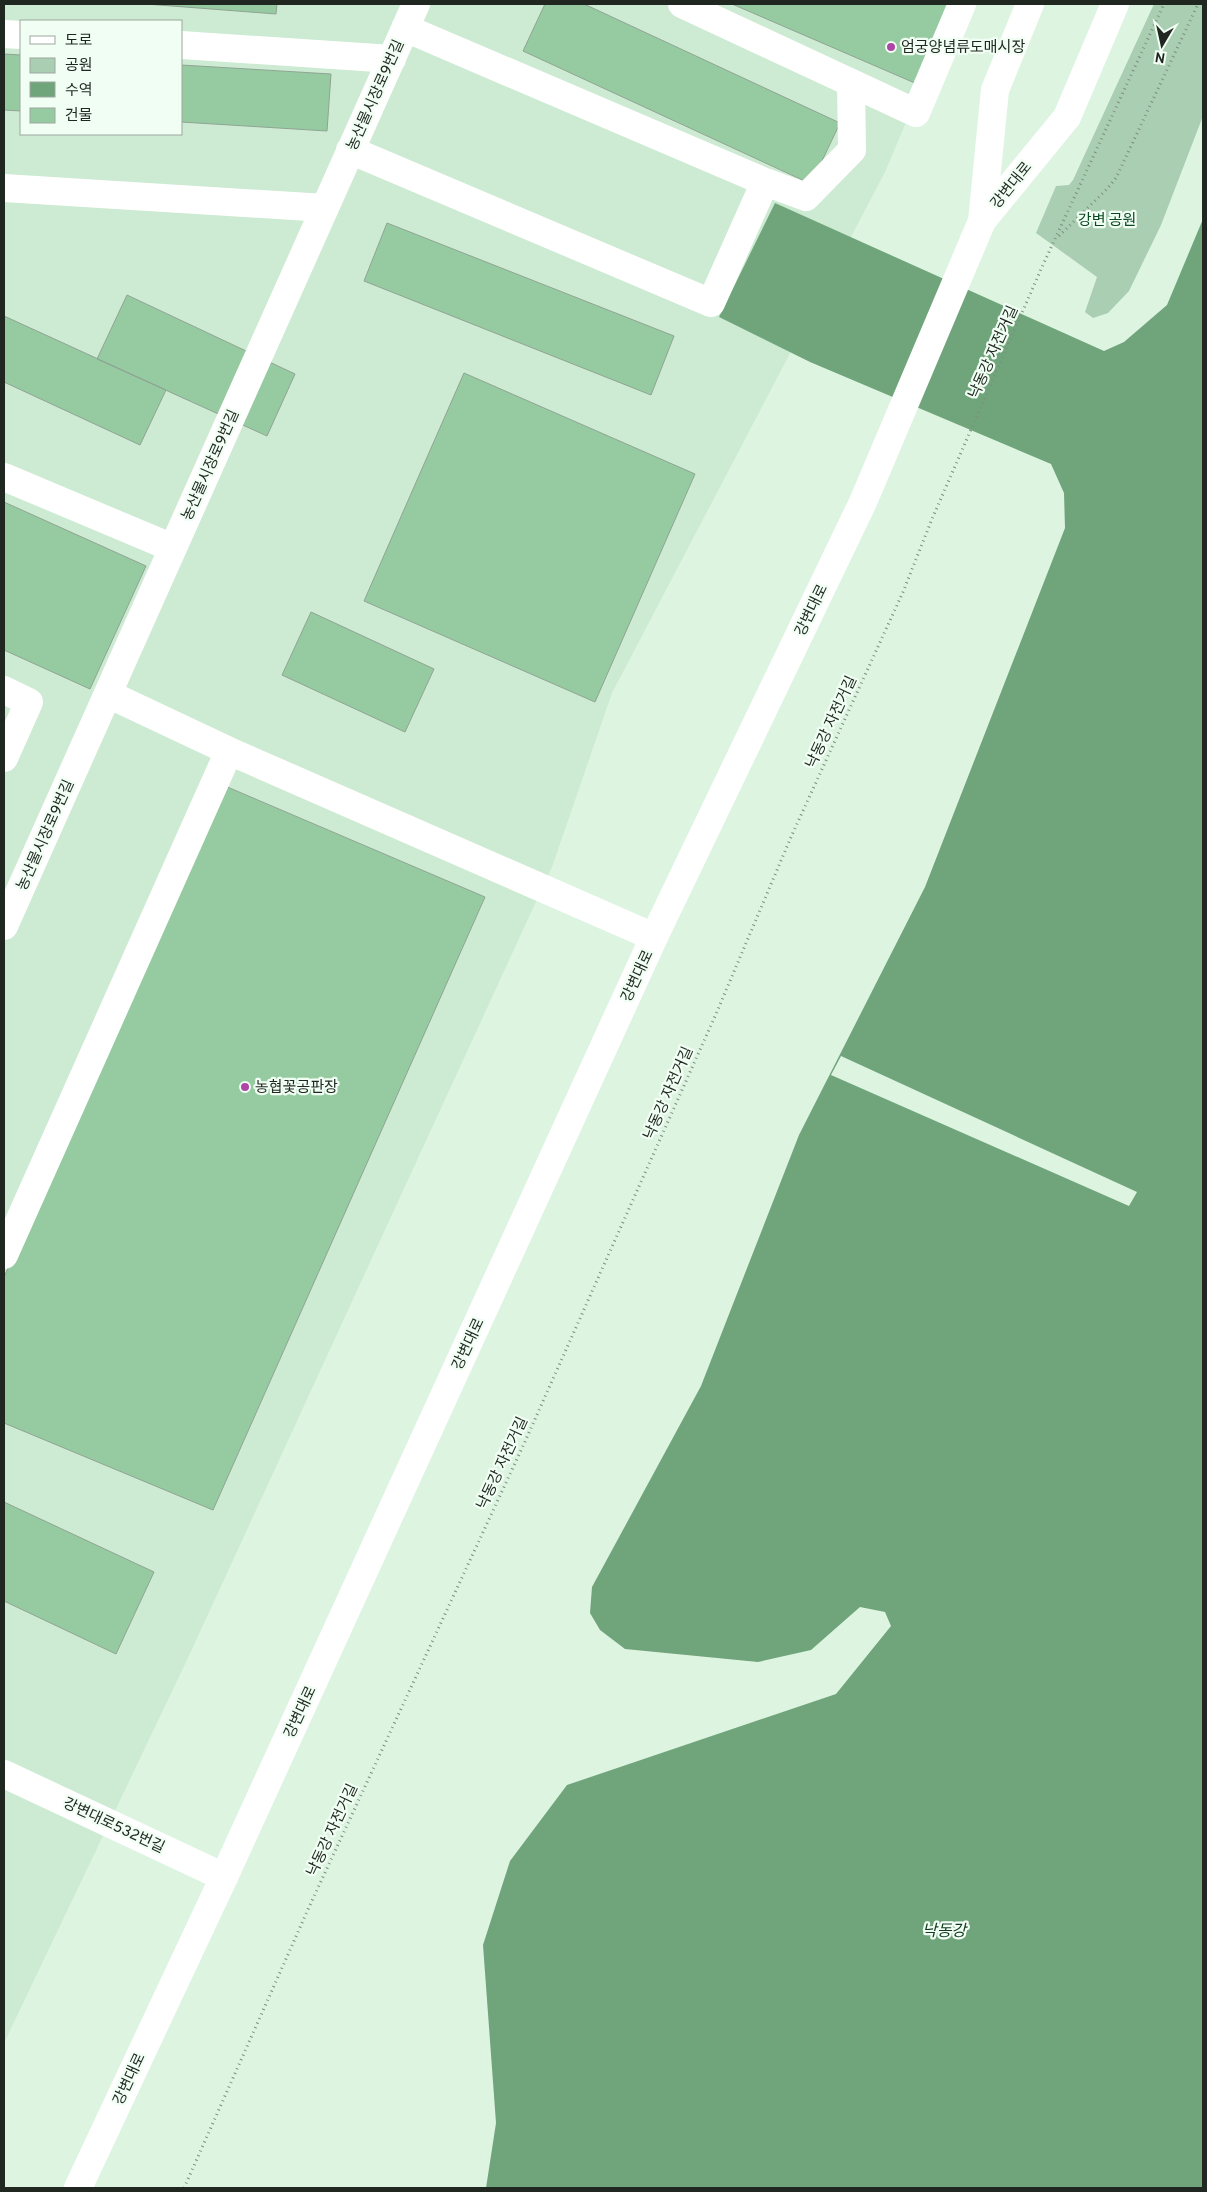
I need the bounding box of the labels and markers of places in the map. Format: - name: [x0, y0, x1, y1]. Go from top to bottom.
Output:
- place label: 엄궁양념류도매시장: [901, 39, 1025, 58]
- marker: 엄궁양념류도매시장: [885, 41, 897, 53]
- place label: 농협꽃공판장: [255, 1079, 338, 1098]
- marker: 농협꽃공판장: [239, 1081, 251, 1093]

